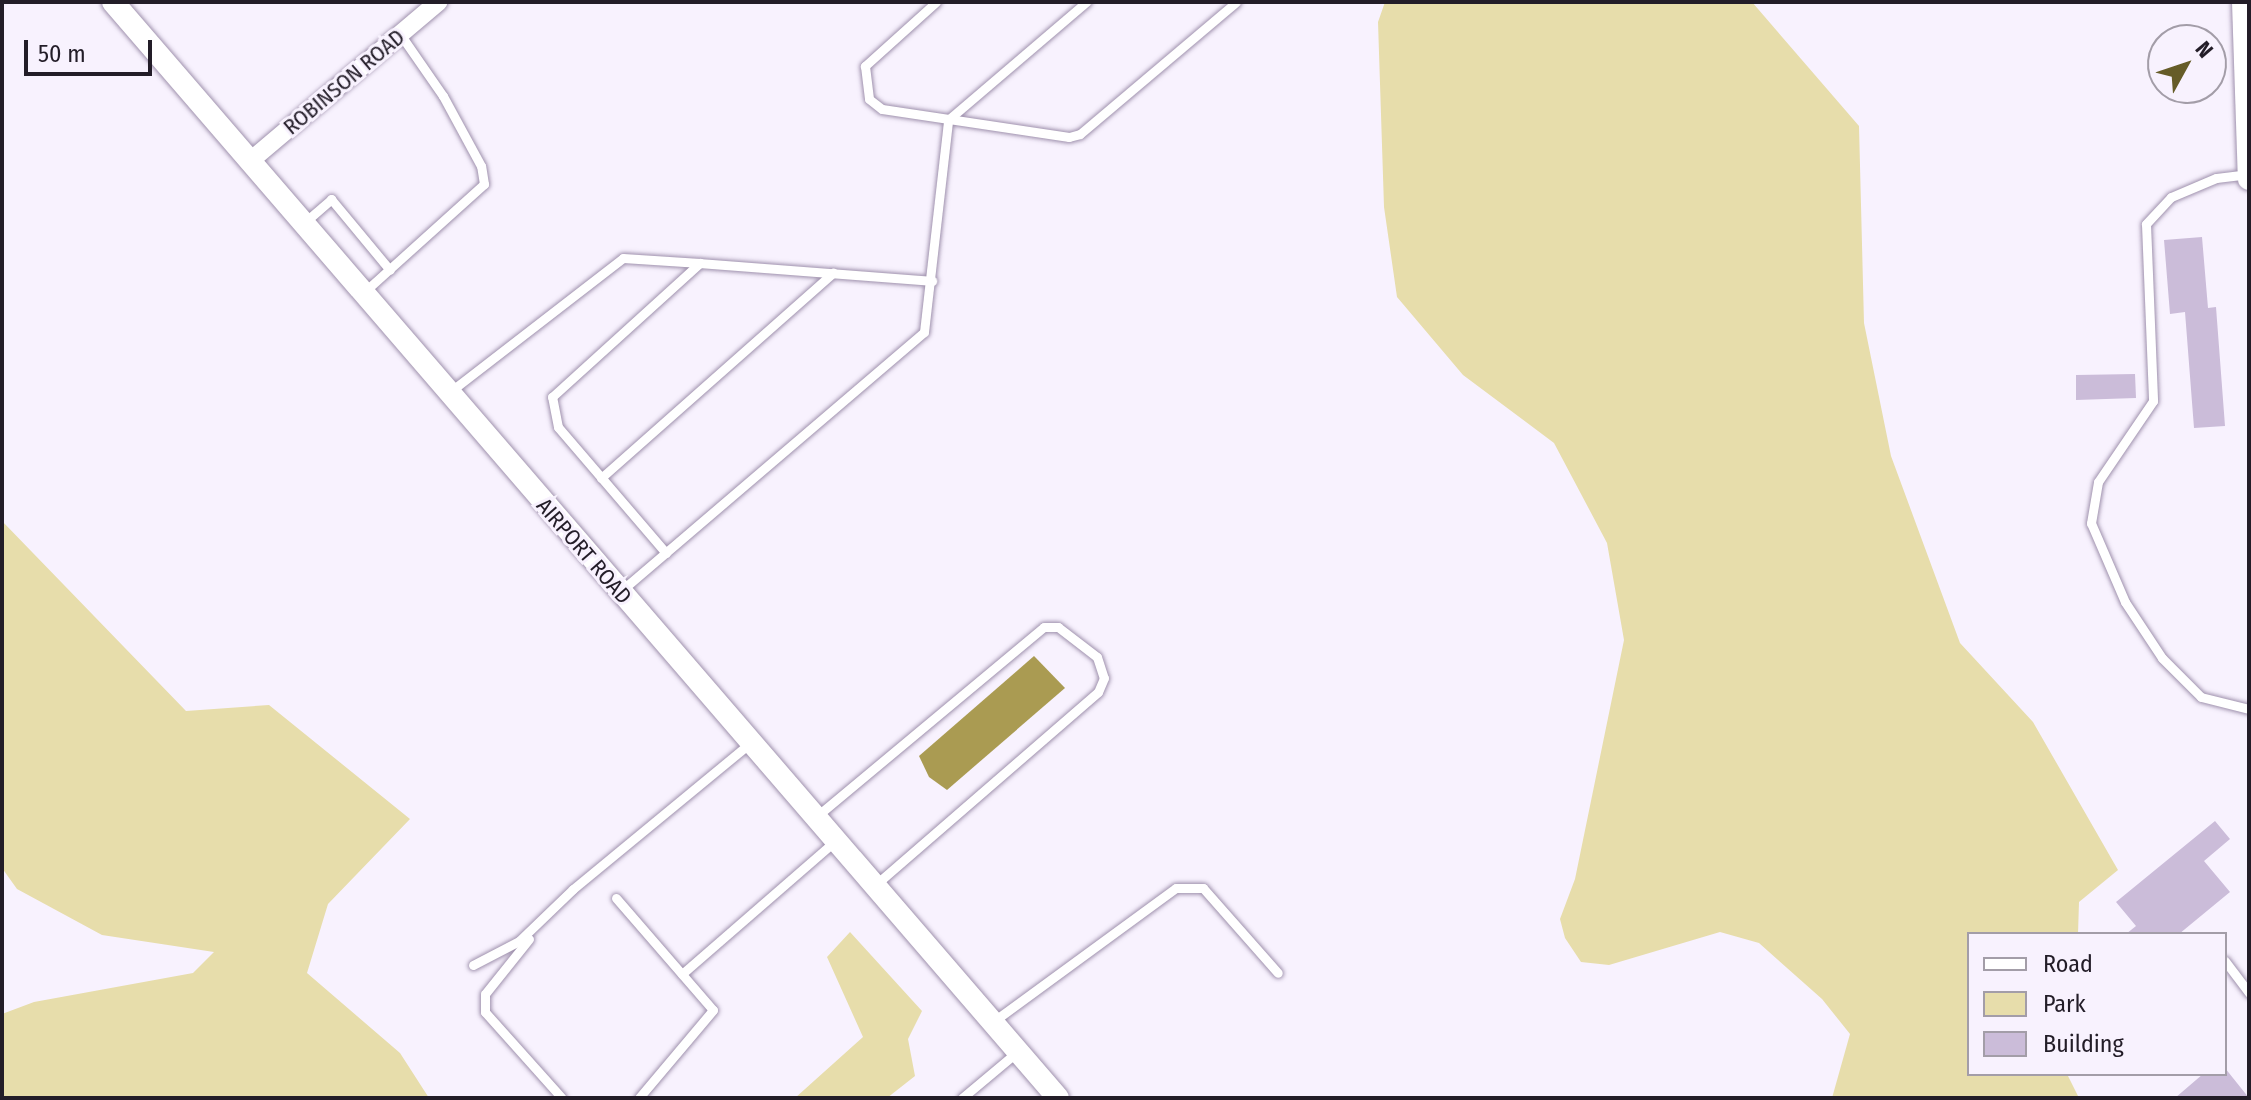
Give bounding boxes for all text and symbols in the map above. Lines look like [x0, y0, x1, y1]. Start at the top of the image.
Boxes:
scale bar [28, 24, 156, 74]
street label: ROBINSON ROAD [278, 24, 410, 140]
north arrow [2147, 24, 2227, 104]
text: N [2190, 36, 2219, 63]
text: 50 m [38, 40, 86, 68]
street label: AIRPORT ROAD [531, 493, 637, 609]
legend [1967, 932, 2227, 1076]
text: Road [2043, 950, 2093, 978]
text: Park [2043, 990, 2086, 1018]
text: Building [2043, 1030, 2124, 1058]

